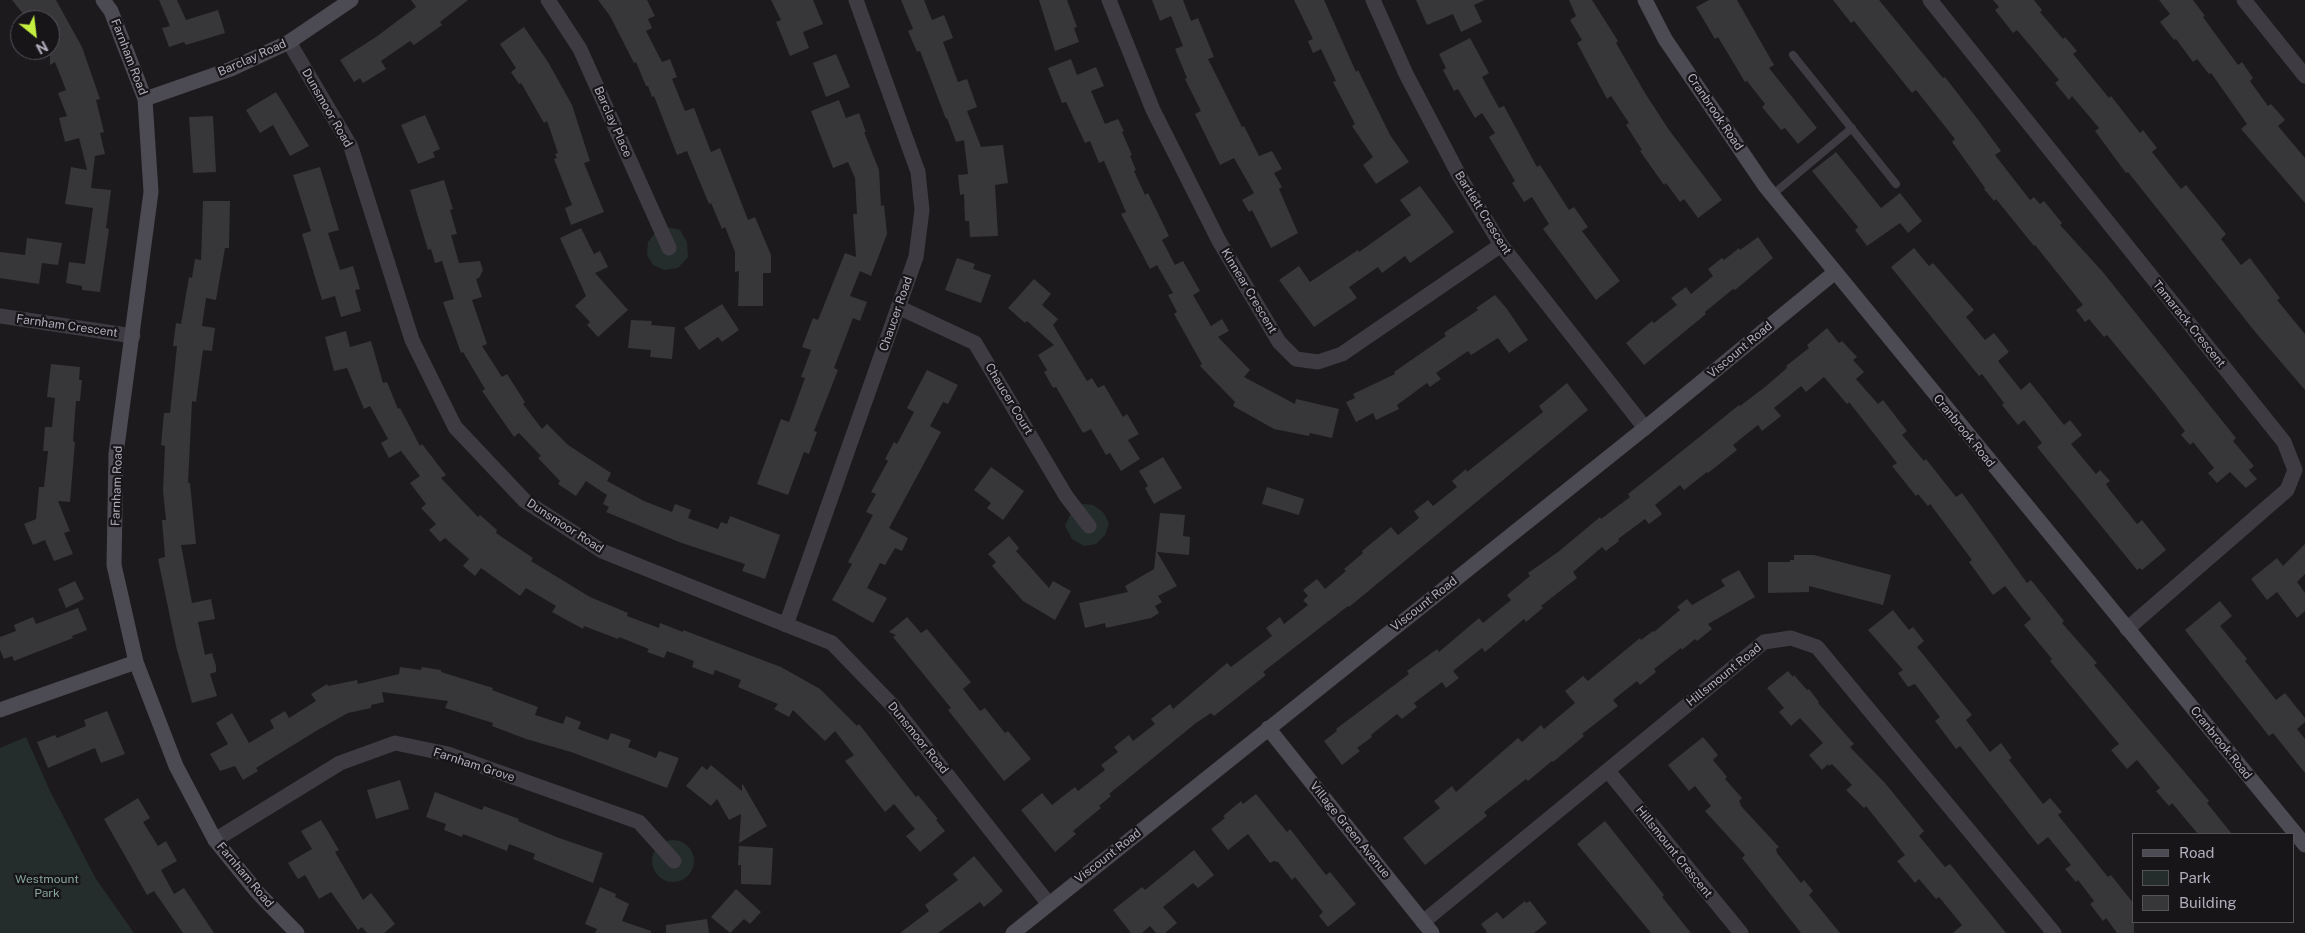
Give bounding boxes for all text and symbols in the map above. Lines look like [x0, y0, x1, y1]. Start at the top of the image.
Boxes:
north arrow [10, 10, 60, 60]
street label: Farnham Road [108, 17, 150, 97]
street label: Barclay Road [216, 36, 288, 80]
text: N [33, 38, 50, 57]
street label: Dunsmoor Road [299, 66, 355, 150]
street label: Cranbrook Road [1684, 71, 1746, 153]
street label: Barclay Place [591, 84, 635, 160]
street label: Bartlett Crescent [1452, 169, 1514, 257]
street label: Kinnear Crescent [1218, 246, 1280, 336]
street label: Chaucer Road [876, 275, 916, 353]
street label: Tamarack Crescent [2150, 278, 2228, 370]
street label: Farnham Crescent [15, 312, 119, 340]
street label: Viscount Road [1705, 319, 1775, 381]
street label: Chaucer Court [982, 361, 1036, 437]
street label: Cranbrook Road [1930, 392, 1998, 470]
street label: Farnham Road [108, 446, 126, 526]
street label: Dunsmoor Road [524, 496, 606, 556]
street label: Viscount Road [1388, 574, 1460, 634]
street label: Hillsmount Road [1684, 640, 1764, 710]
street label: Dunsmoor Road [885, 699, 951, 777]
street label: Cranbrook Road [2187, 704, 2255, 782]
street label: Farnham Grove [431, 745, 517, 785]
street label: Village Green Avenue [1307, 779, 1393, 881]
street label: Hillsmount Crescent [1633, 803, 1715, 901]
street label: Viscount Road [1072, 826, 1144, 886]
legend [2132, 833, 2295, 923]
street label: Farnham Road [214, 840, 276, 910]
text: Road [2179, 844, 2215, 861]
text: Park [2179, 869, 2211, 886]
park label: Westmount Park [15, 872, 79, 900]
text: Building [2179, 894, 2237, 911]

